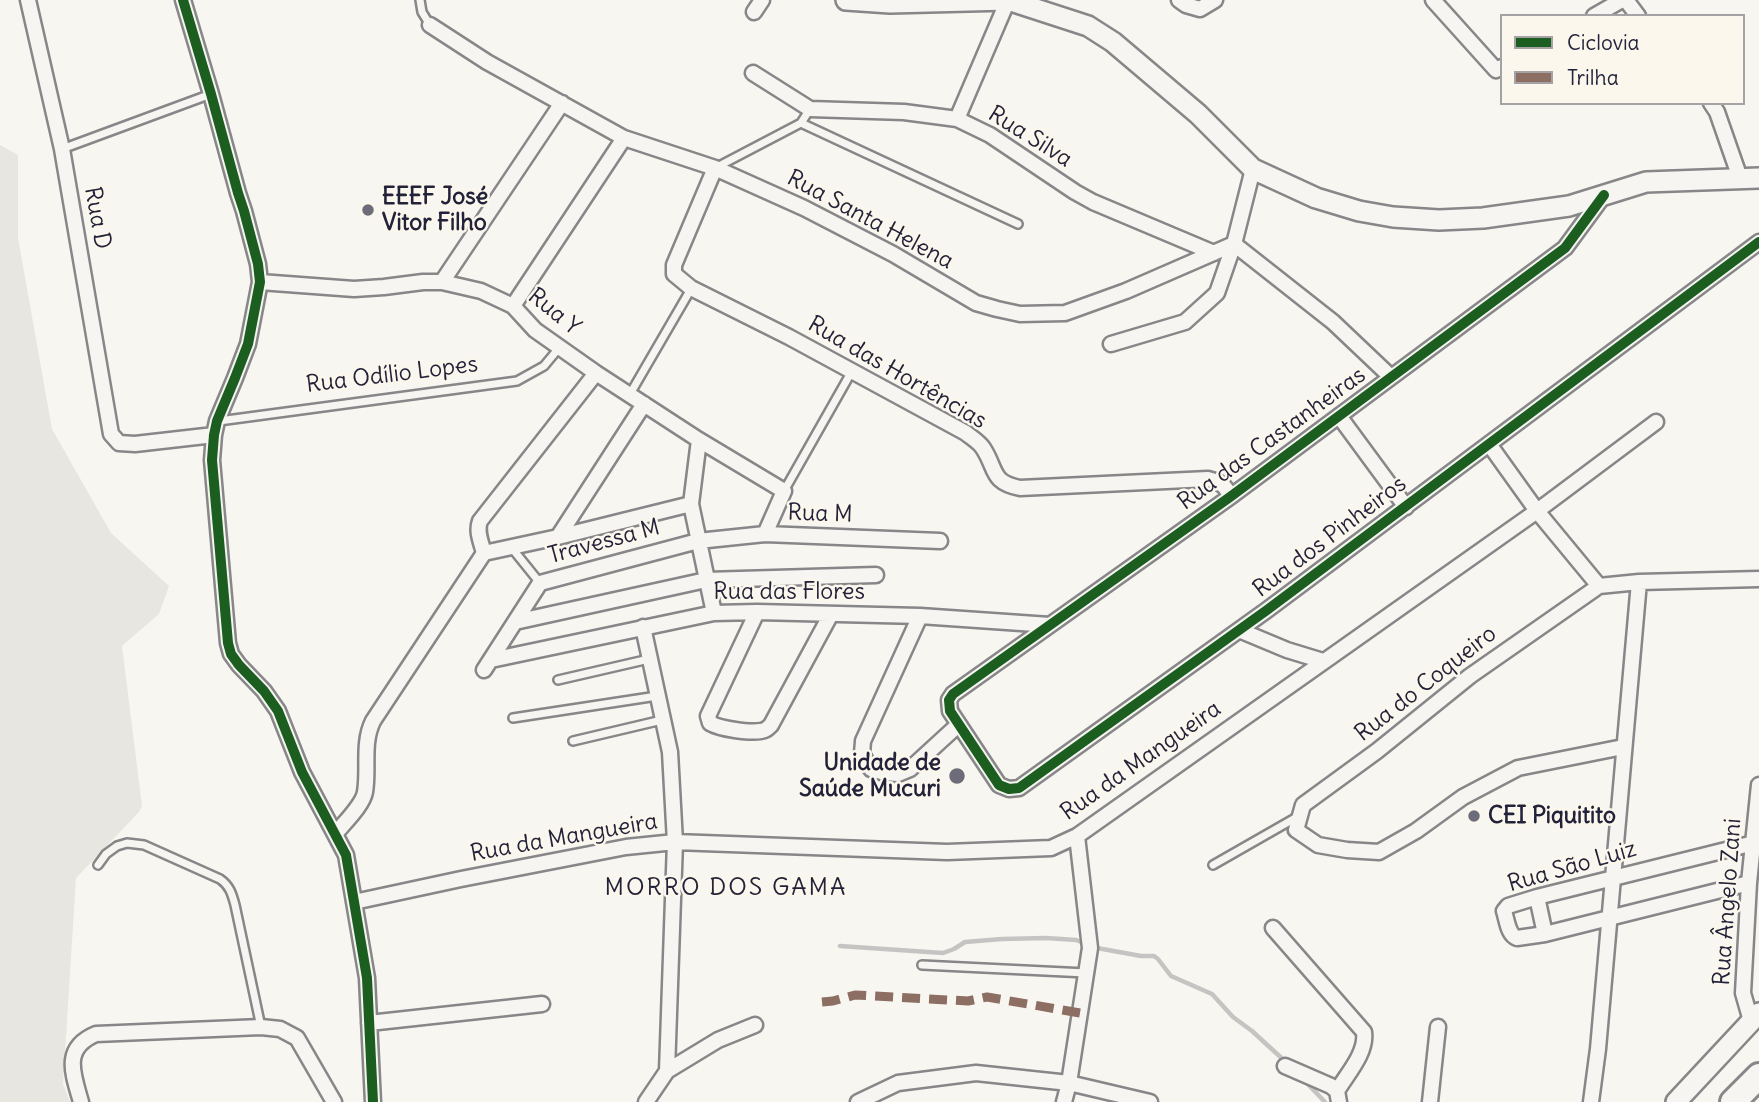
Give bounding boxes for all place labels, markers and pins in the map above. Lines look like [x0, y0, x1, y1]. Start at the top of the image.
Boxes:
place label: EEEF José Vitor Filho [382, 183, 488, 237]
marker: EEEF José Vitor Filho [360, 202, 376, 218]
place label: Unidade de Saúde Mucuri [799, 749, 941, 803]
marker: Unidade de Saúde Mucuri [947, 766, 967, 786]
place label: CEI Piquitito [1488, 802, 1616, 830]
marker: CEI Piquitito [1466, 808, 1482, 824]

